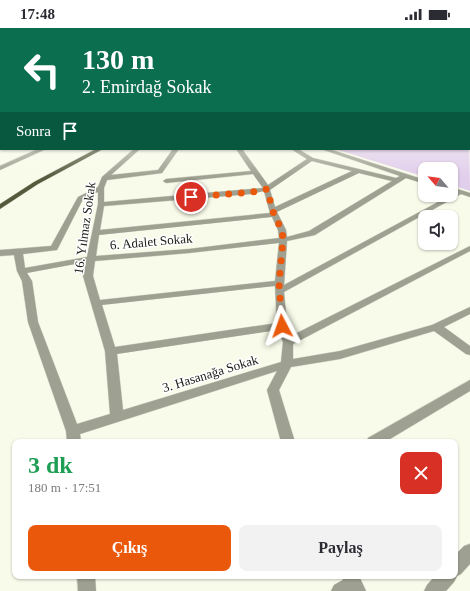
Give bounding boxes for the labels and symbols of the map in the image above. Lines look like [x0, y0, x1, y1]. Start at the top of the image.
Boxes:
north arrow [418, 162, 458, 202]
street label: 16. Yılmaz Sokak [71, 180, 98, 275]
pin [174, 180, 208, 214]
street label: 6. Adalet Sokak [109, 230, 193, 253]
position arrow [261, 305, 303, 347]
street label: 3. Hasanağa Sokak [160, 352, 260, 395]

